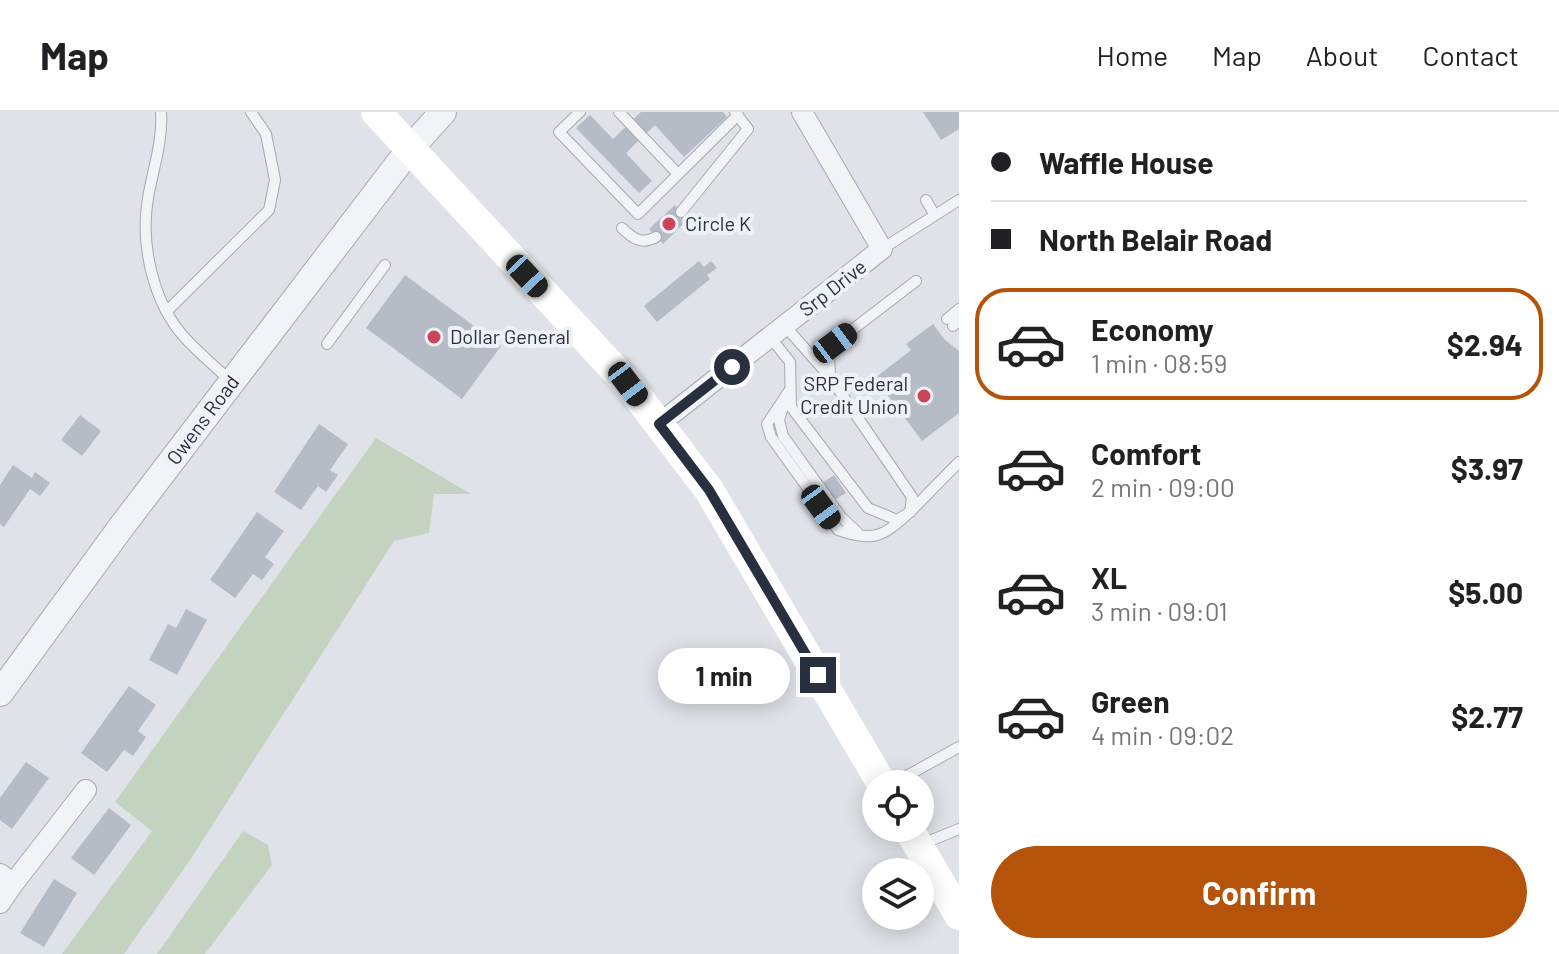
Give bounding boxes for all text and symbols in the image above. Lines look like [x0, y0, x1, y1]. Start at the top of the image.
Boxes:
text: Map [40, 32, 109, 78]
text: Home [1097, 38, 1168, 72]
text: Map [1212, 38, 1262, 72]
text: About [1306, 38, 1378, 72]
text: Contact [1422, 38, 1519, 72]
text: Waffle House [1039, 144, 1214, 180]
place label: Circle K [685, 211, 751, 235]
marker: Circle K [660, 215, 678, 233]
text: North Belair Road [1039, 221, 1272, 257]
car [502, 250, 552, 302]
street label: Srp Drive [794, 254, 871, 321]
icon: car [995, 308, 1067, 380]
text: Economy [1091, 311, 1214, 347]
car [809, 319, 861, 367]
place label: Dollar General [450, 324, 570, 348]
text: $2.94 [1447, 326, 1523, 362]
marker: Dollar General [425, 328, 443, 346]
text: 1 min · 08:59 [1091, 347, 1227, 378]
route start [714, 349, 750, 385]
car [604, 358, 652, 410]
street label: Owens Road [161, 370, 244, 469]
place label: SRP Federal Credit Union [800, 371, 908, 418]
marker: SRP Federal Credit Union [915, 387, 933, 405]
icon: car [995, 432, 1067, 504]
text: Comfort [1091, 435, 1201, 471]
text: $3.97 [1451, 450, 1523, 486]
text: 2 min · 09:00 [1091, 471, 1235, 502]
car [797, 481, 845, 533]
icon: car [995, 556, 1067, 628]
text: XL [1091, 559, 1127, 595]
text: $5.00 [1448, 574, 1523, 610]
text: 3 min · 09:01 [1091, 595, 1228, 626]
callout: 1 min [658, 647, 790, 703]
route end [800, 657, 836, 693]
text: 1 min [696, 660, 752, 691]
icon: car [995, 680, 1067, 752]
text: Green [1091, 683, 1170, 719]
text: $2.77 [1451, 698, 1523, 734]
text: 4 min · 09:02 [1091, 719, 1234, 750]
map controls [862, 770, 934, 930]
button: locate [862, 770, 934, 842]
button: Confirm [991, 846, 1527, 938]
button: layers [862, 858, 934, 930]

